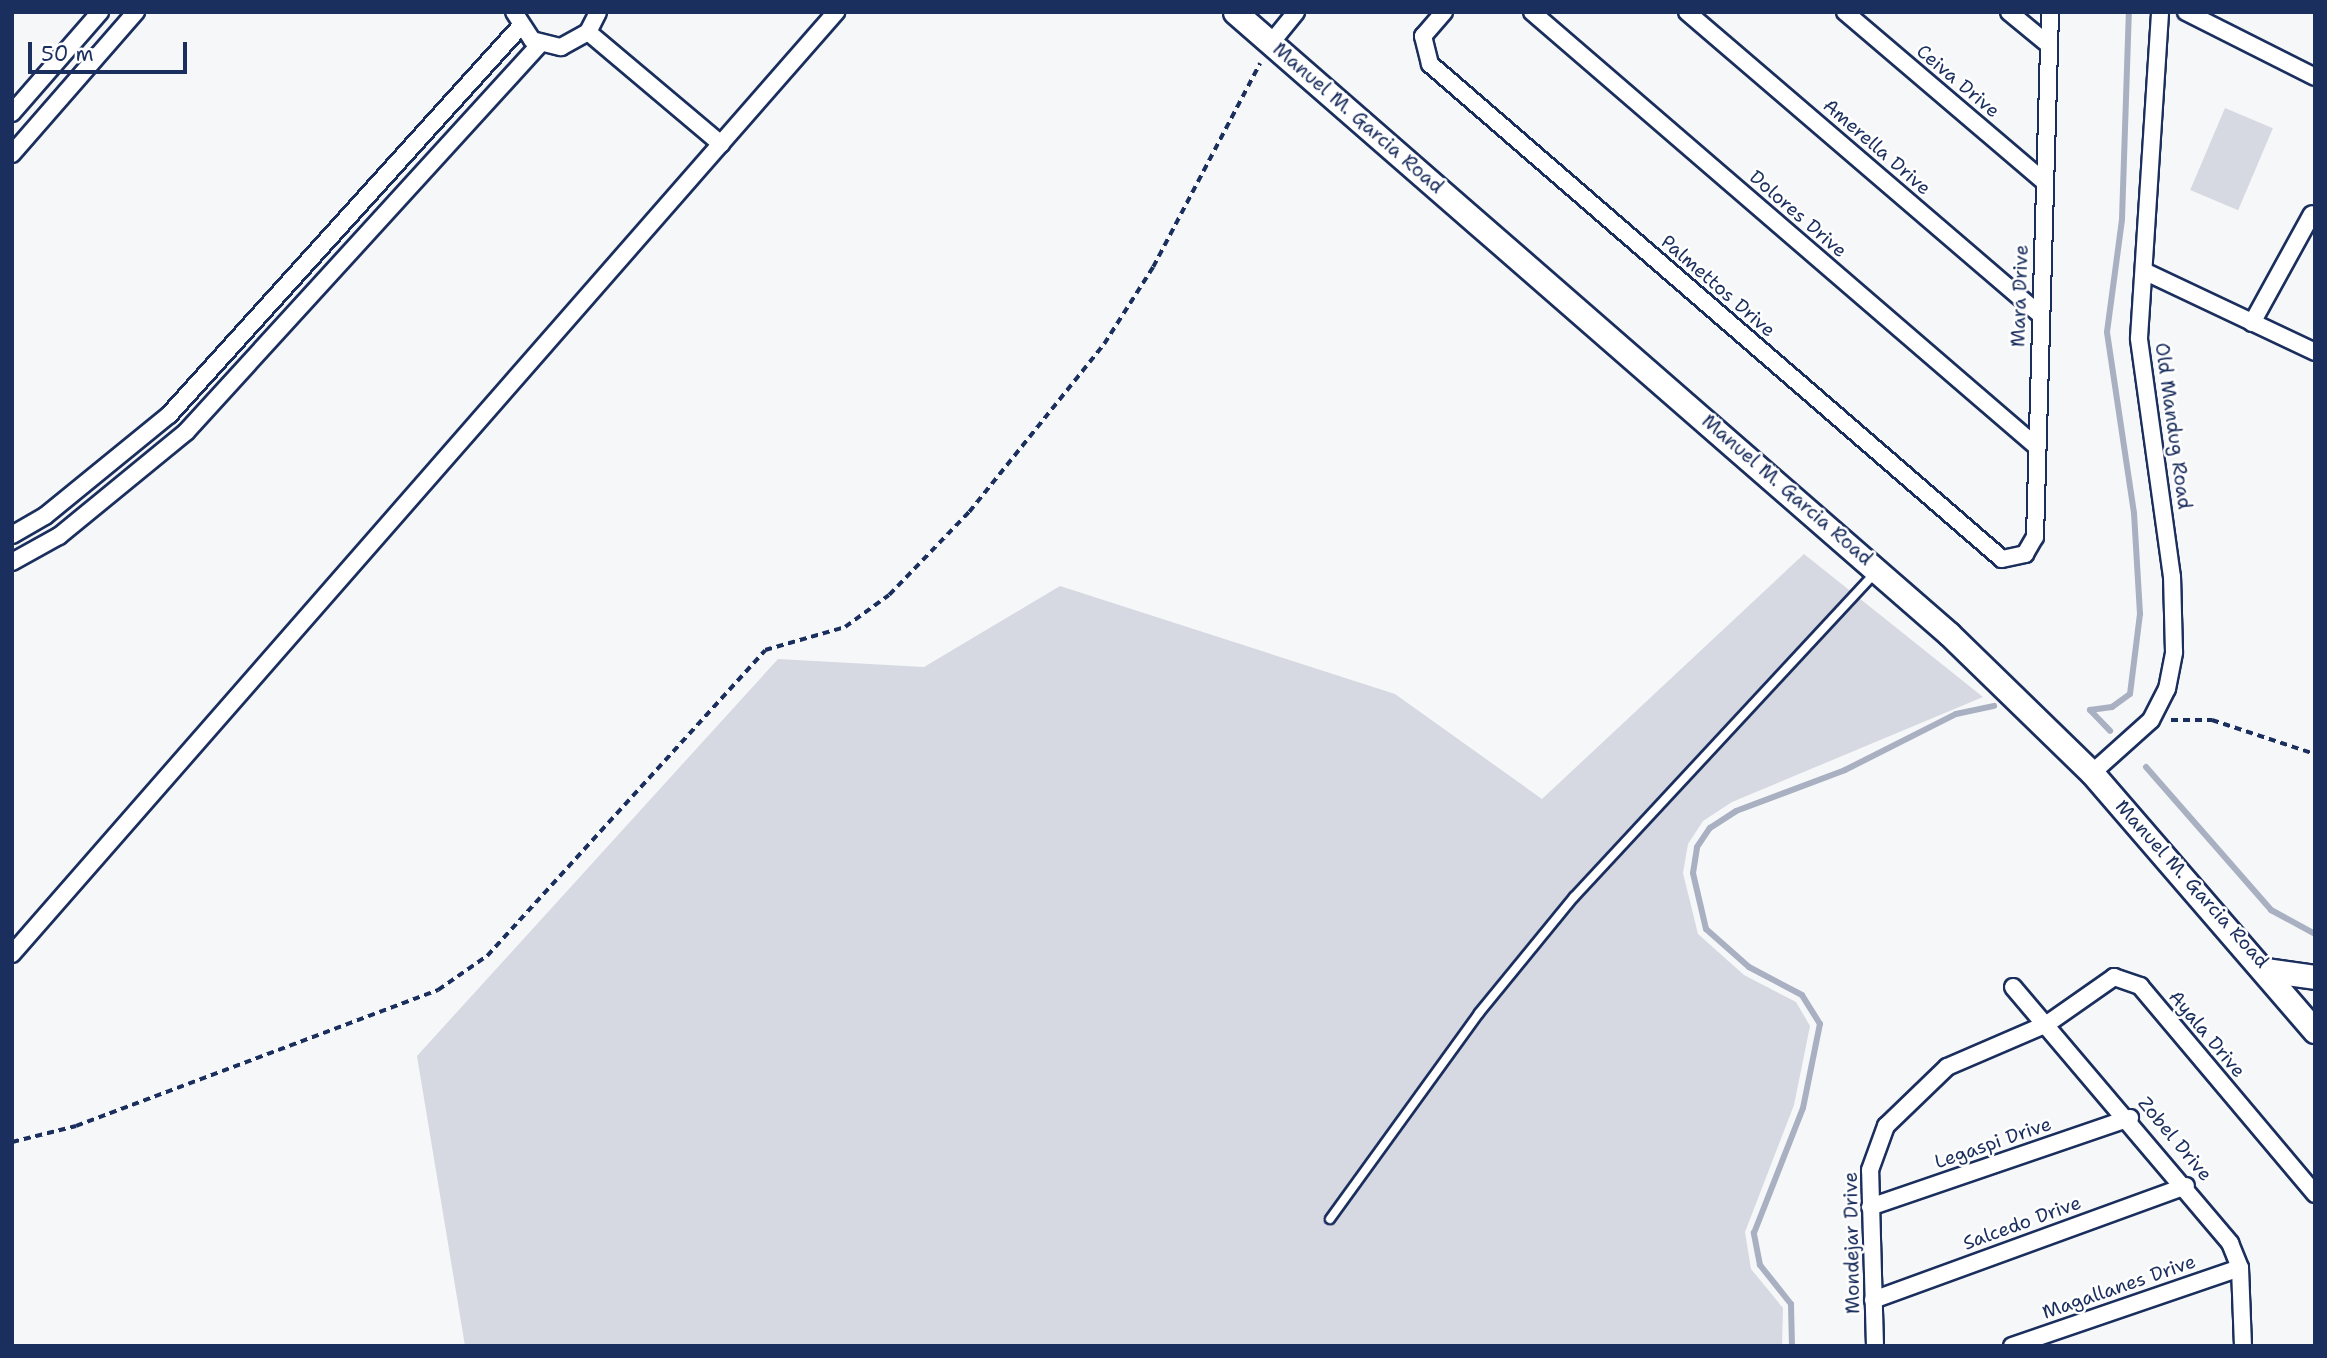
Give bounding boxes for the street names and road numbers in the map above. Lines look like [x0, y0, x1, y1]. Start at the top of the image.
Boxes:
street label: Manuel M. Garcia Road [1268, 38, 1448, 198]
street label: Ceiva Drive [1912, 40, 2004, 122]
street label: Amerella Drive [1819, 94, 1935, 200]
street label: Dolores Drive [1745, 166, 1851, 262]
street label: Palmettos Drive [1656, 230, 1780, 342]
street label: Mara Drive [2007, 244, 2033, 348]
street label: Old Mandug Road [2150, 341, 2196, 511]
street label: Manuel M. Garcia Road [1697, 410, 1877, 570]
street label: Manuel M. Garcia Road [2110, 795, 2274, 973]
street label: Ayala Drive [2164, 986, 2250, 1082]
street label: Zobel Drive [2133, 1092, 2217, 1186]
street label: Legaspi Drive [1932, 1112, 2054, 1174]
street label: Mondejar Drive [1839, 1172, 1865, 1314]
street label: Salcedo Drive [1960, 1191, 2084, 1255]
street label: Magallanes Drive [2039, 1250, 2199, 1324]

